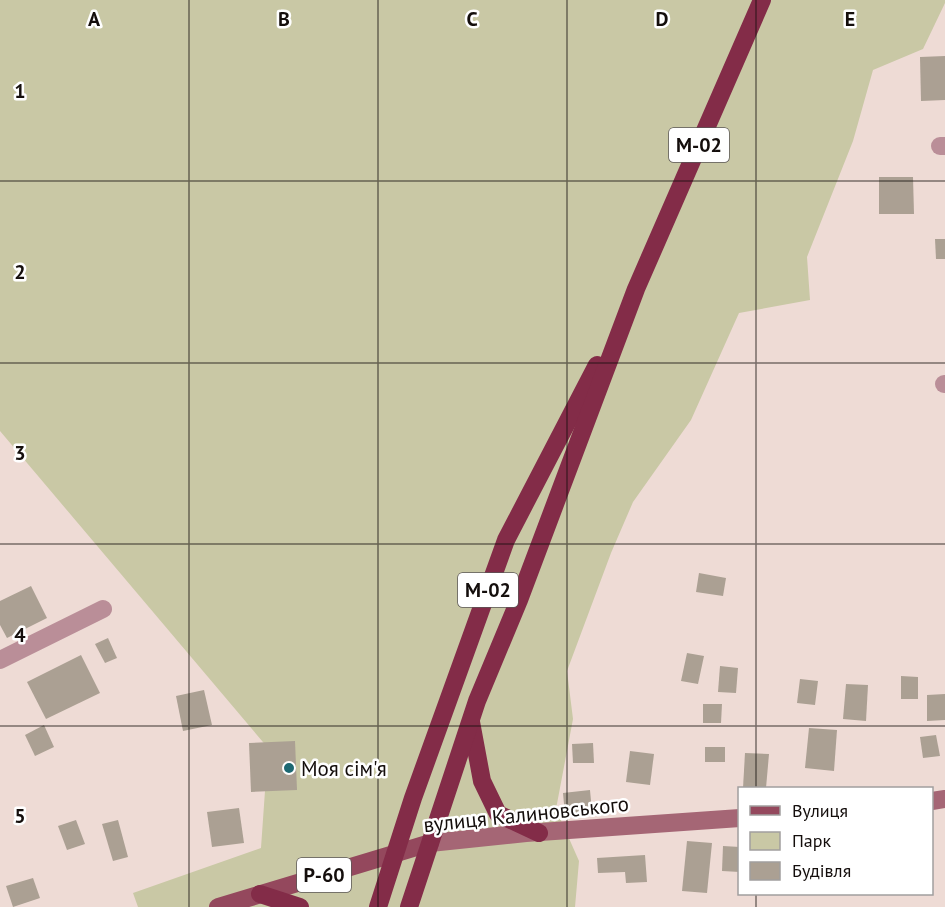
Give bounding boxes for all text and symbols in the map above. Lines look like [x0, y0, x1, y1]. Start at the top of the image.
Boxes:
text: A [88, 6, 101, 32]
text: B [278, 6, 290, 32]
text: C [466, 6, 478, 32]
text: D [656, 6, 669, 32]
text: E [845, 6, 855, 32]
text: 1 [14, 78, 26, 104]
road number: М-02 [669, 128, 729, 162]
text: 2 [14, 259, 26, 285]
text: 3 [14, 440, 26, 466]
road number: М-02 [458, 573, 518, 607]
text: 4 [14, 622, 26, 648]
place label: Моя сім'я [301, 755, 387, 782]
marker: Моя сім'я [282, 761, 296, 775]
legend [738, 787, 933, 895]
street label: вулиця Калиновського [422, 790, 630, 838]
text: Вулиця [792, 799, 848, 822]
text: 5 [14, 803, 26, 829]
text: Парк [792, 829, 832, 852]
road number: Р-60 [297, 858, 351, 892]
text: Будівля [792, 859, 851, 882]

